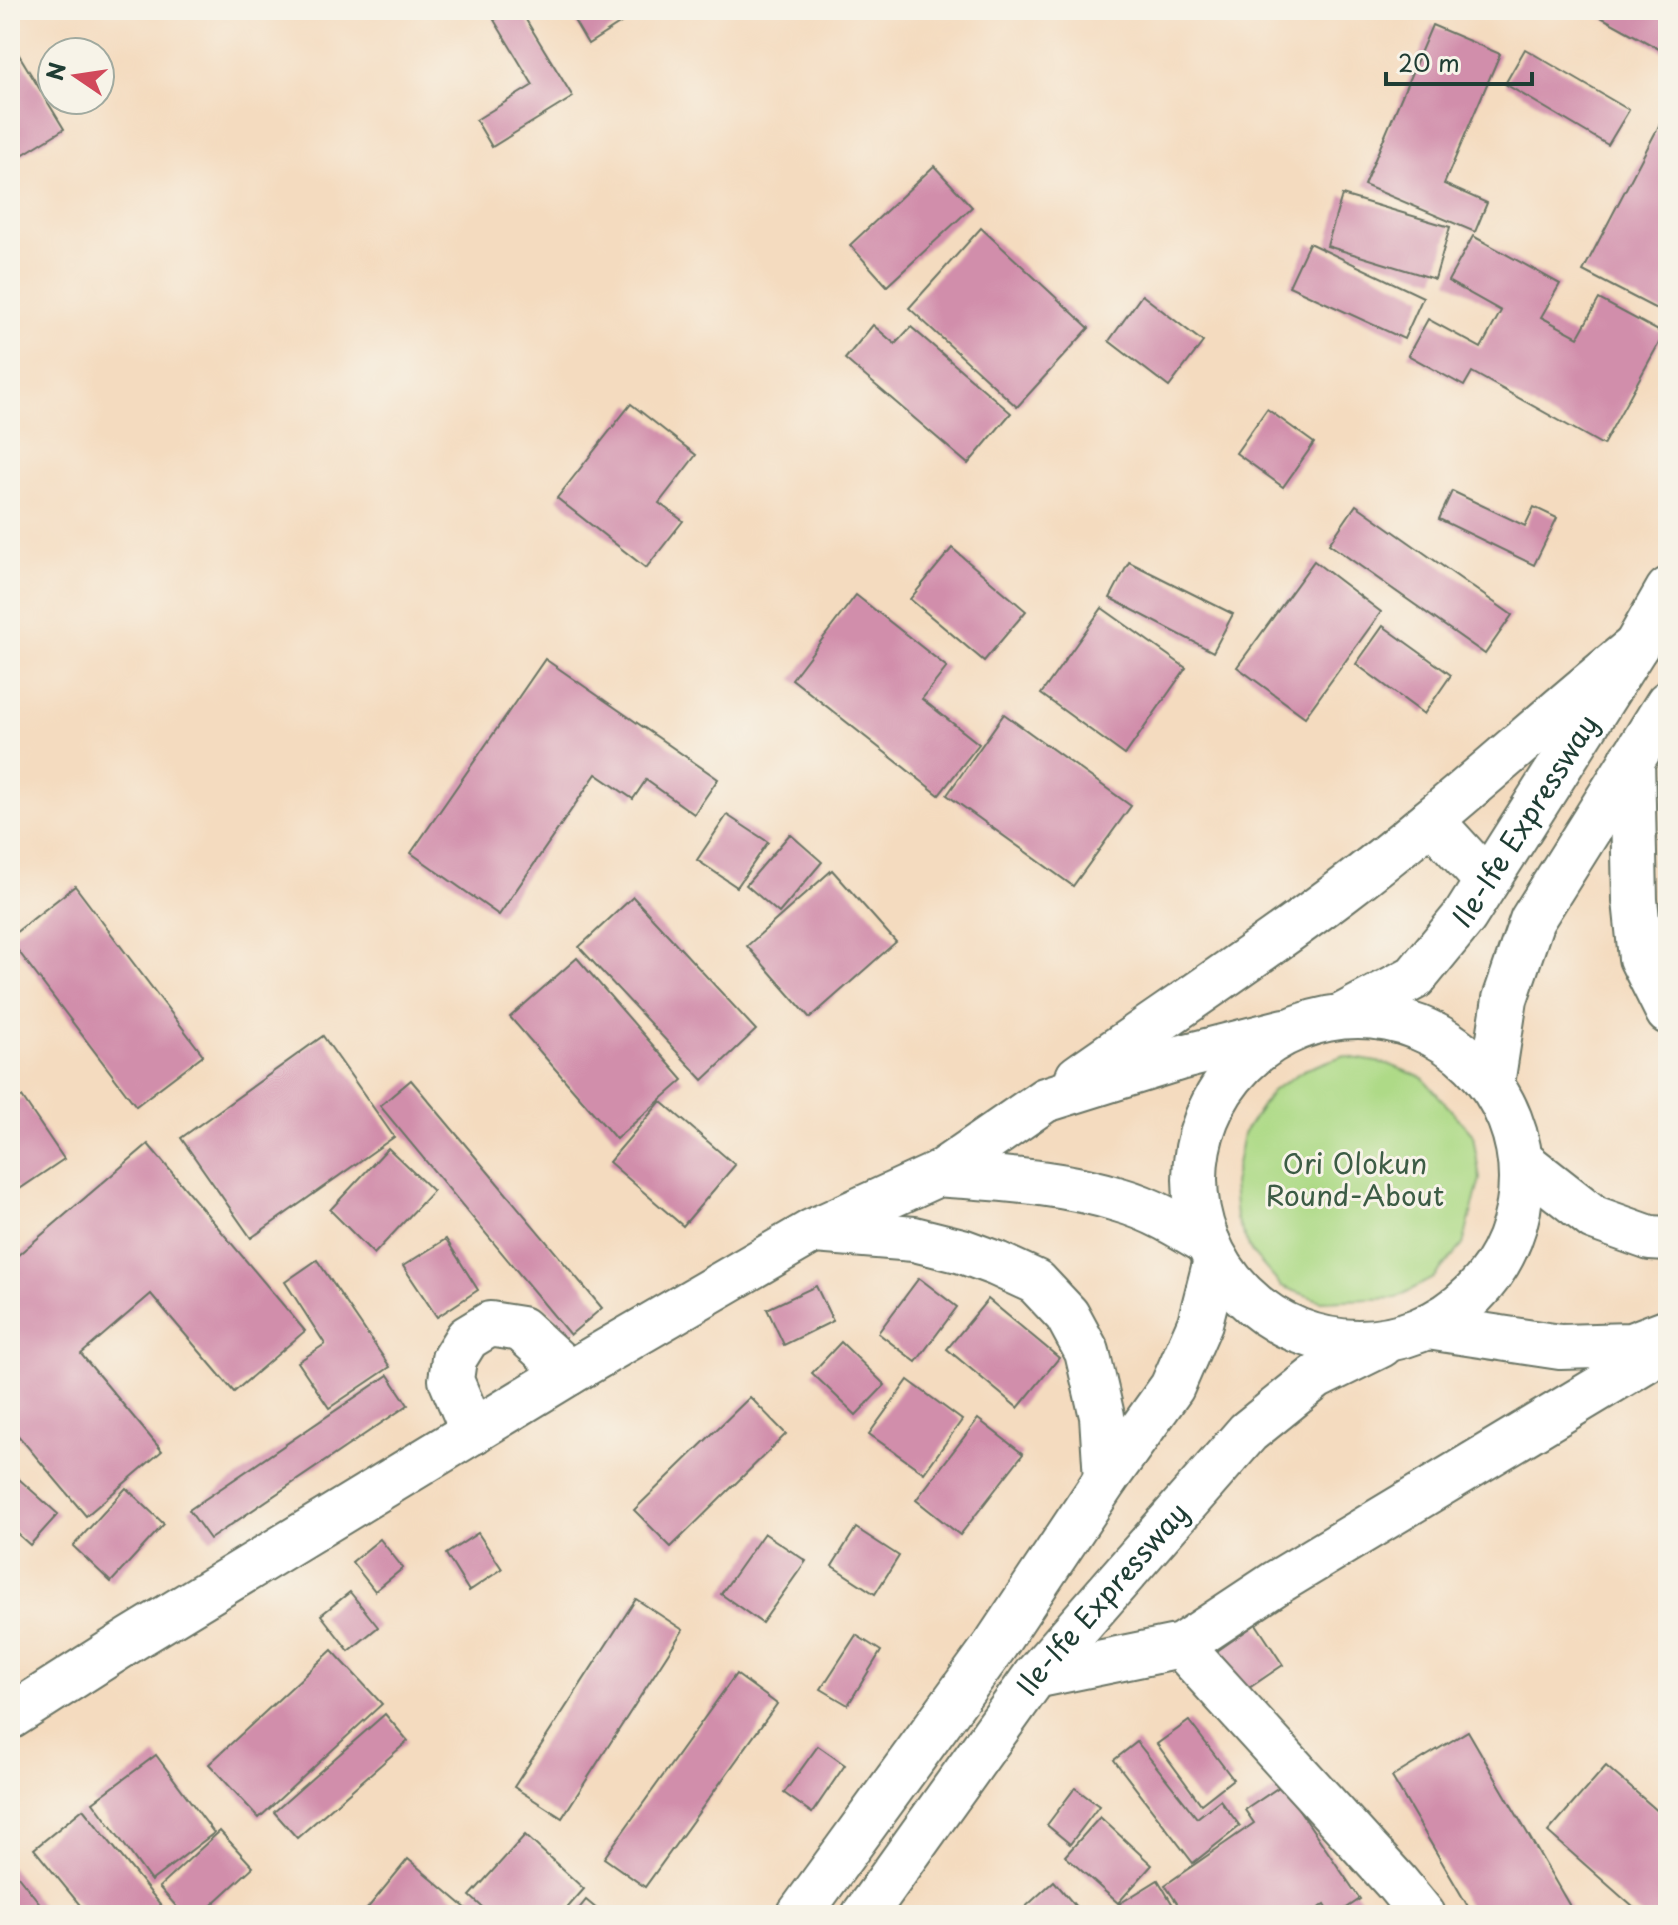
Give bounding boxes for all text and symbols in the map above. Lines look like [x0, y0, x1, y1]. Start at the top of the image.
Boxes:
north arrow [36, 36, 116, 116]
scale bar [1386, 36, 1532, 86]
text: 20 m [1398, 44, 1460, 80]
text: N [37, 59, 73, 83]
street label: Ile-Ife Expressway [1441, 705, 1608, 936]
park label: Ori Olokun Round-About [1266, 1141, 1444, 1216]
street label: Ile-Ife Expressway [1005, 1492, 1198, 1704]

